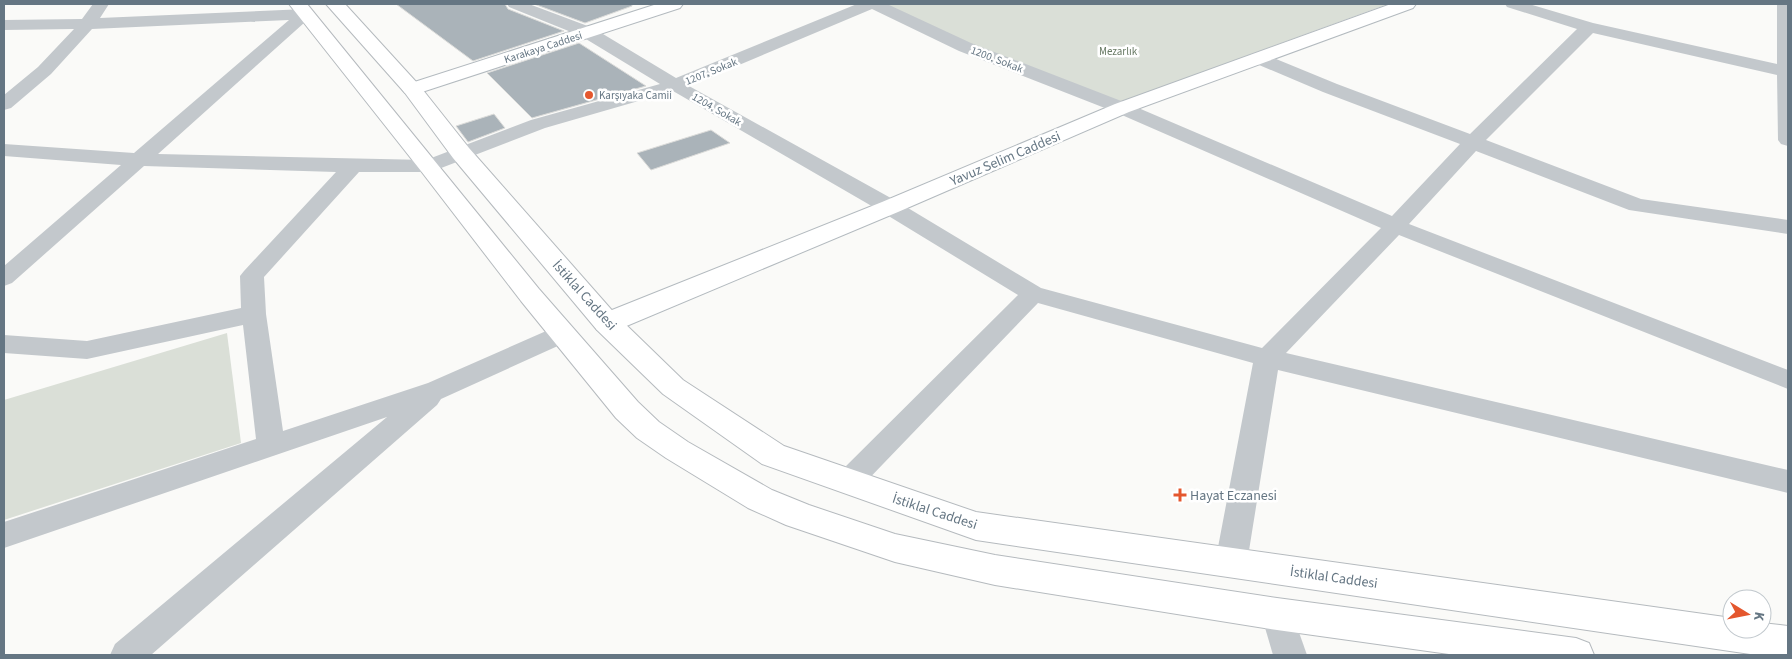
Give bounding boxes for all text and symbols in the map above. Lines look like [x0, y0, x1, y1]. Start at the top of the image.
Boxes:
street label: Karakaya Caddesi [502, 28, 584, 67]
street label: 1200. Sokak [968, 43, 1026, 77]
park label: Mezarlık [1099, 44, 1138, 59]
street label: 1207. Sokak [683, 54, 740, 89]
place label: Karşıyaka Camii [599, 88, 672, 103]
marker: Karşıyaka Camii [583, 89, 595, 101]
street label: 1204. Sokak [689, 89, 745, 130]
street label: Yavuz Selim Caddesi [946, 127, 1064, 192]
street label: İstiklal Caddesi [547, 256, 621, 335]
place label: Hayat Eczanesi [1190, 486, 1277, 506]
street label: İstiklal Caddesi [890, 489, 980, 535]
marker: Hayat Eczanesi [1174, 489, 1186, 501]
street label: İstiklal Caddesi [1289, 562, 1379, 594]
north arrow [1722, 589, 1772, 639]
text: K [1748, 610, 1769, 622]

